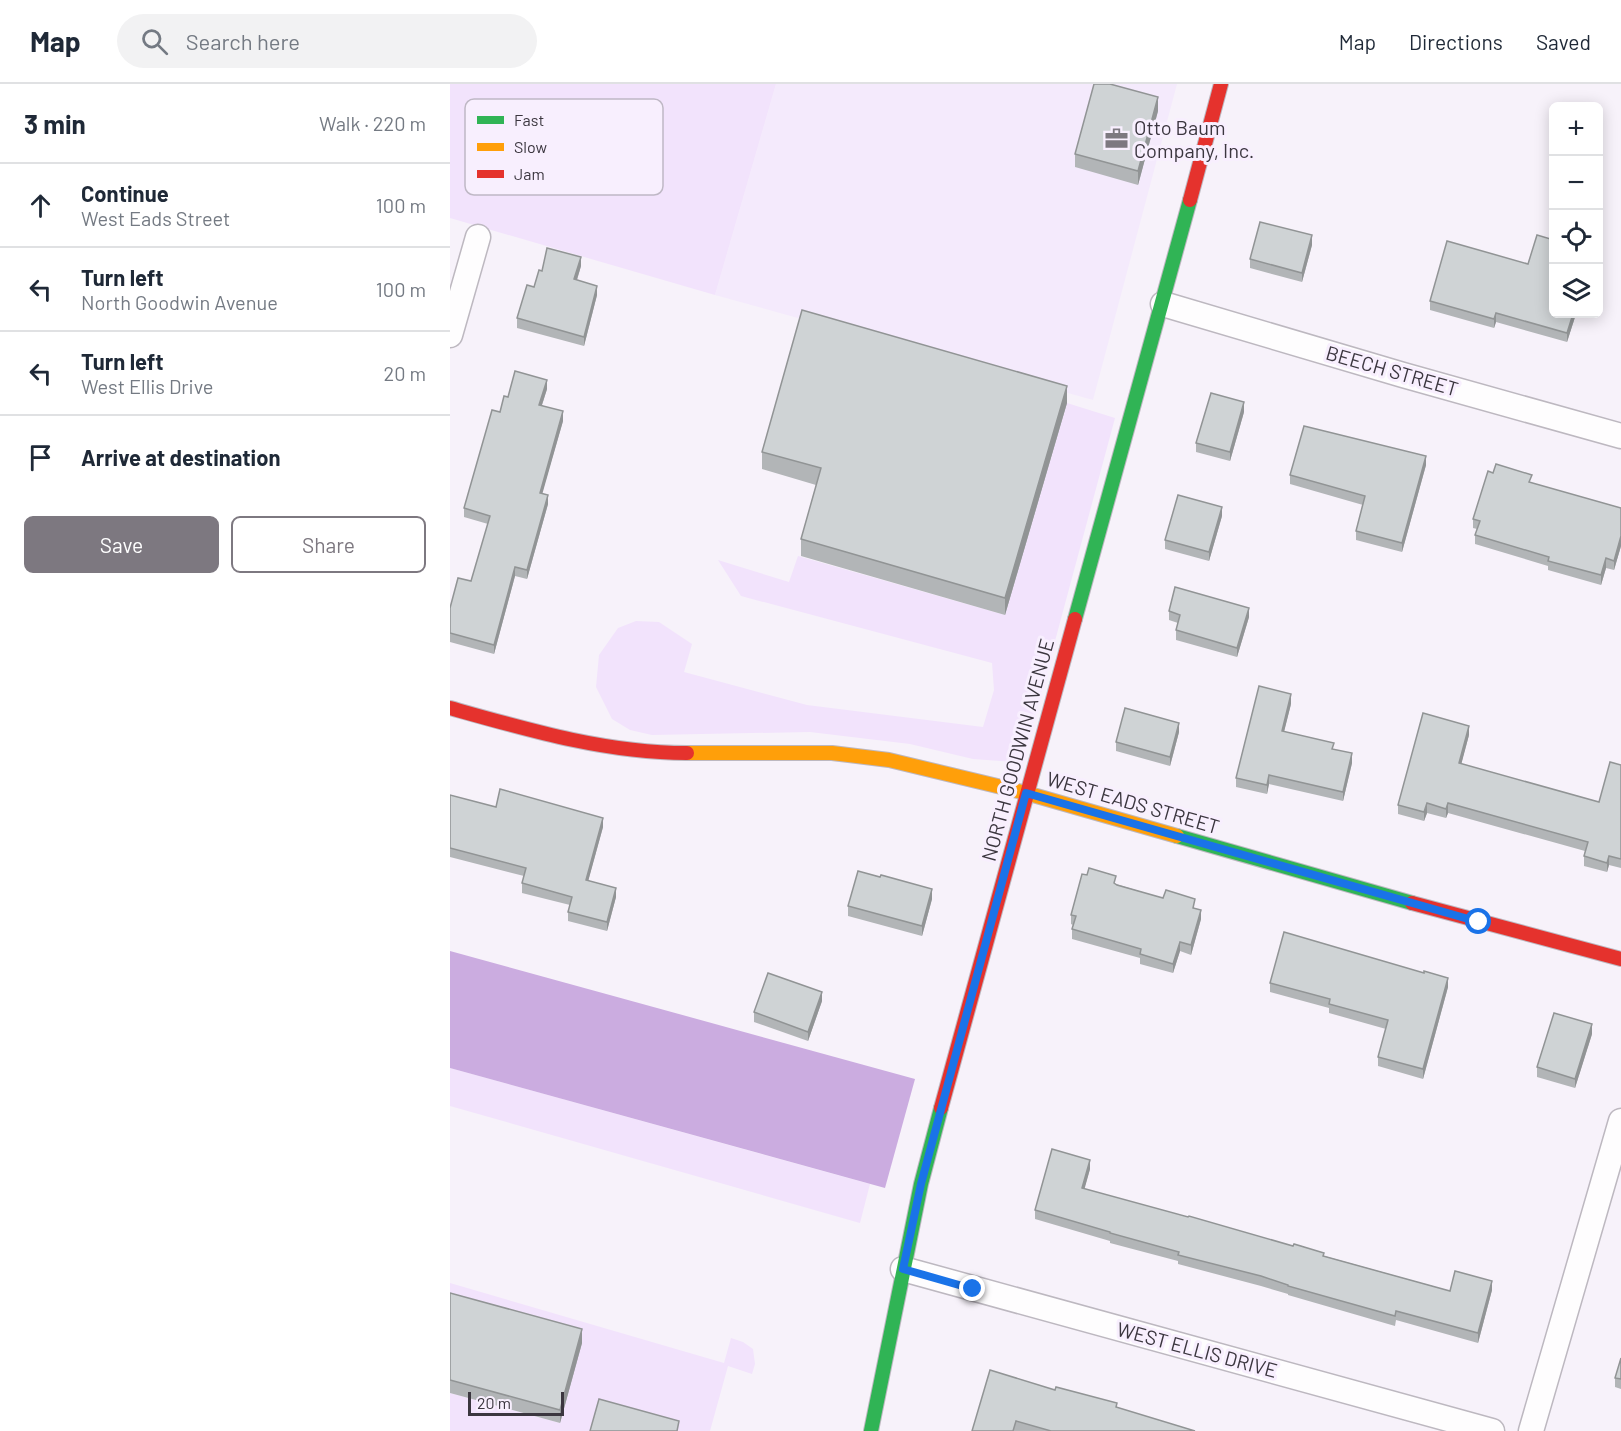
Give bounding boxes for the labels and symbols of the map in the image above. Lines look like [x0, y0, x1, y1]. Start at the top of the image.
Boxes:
legend [465, 99, 663, 195]
text: Fast [514, 110, 544, 129]
place label: Otto Baum Company, Inc. [1134, 115, 1254, 162]
office icon: Otto Baum Company, Inc. [1103, 126, 1129, 152]
text: Slow [514, 137, 547, 156]
text: Jam [514, 164, 545, 183]
street label: BEECH STREET [1323, 340, 1461, 400]
street label: NORTH GOODWIN AVENUE [976, 636, 1058, 864]
street label: WEST EADS STREET [1044, 766, 1223, 838]
route start [1465, 908, 1491, 934]
route end [959, 1275, 985, 1301]
street label: WEST ELLIS DRIVE [1114, 1316, 1280, 1382]
scale bar [468, 1389, 564, 1416]

